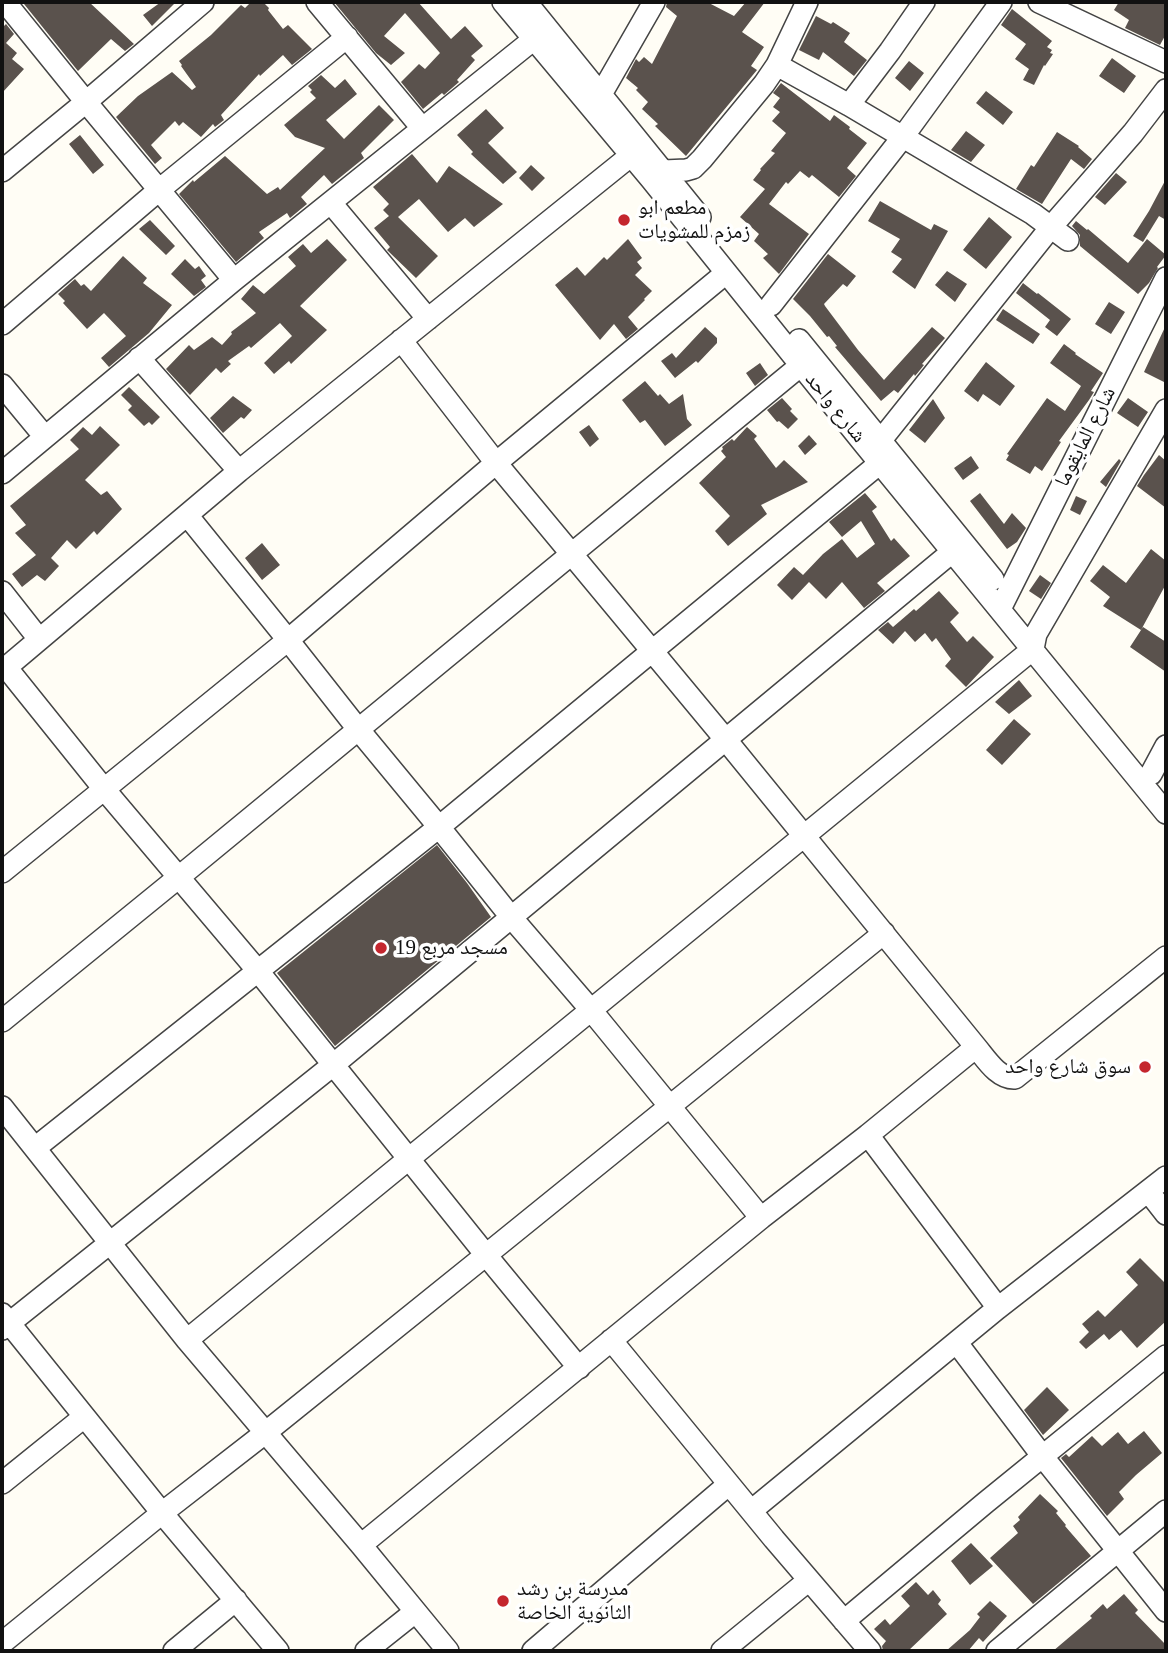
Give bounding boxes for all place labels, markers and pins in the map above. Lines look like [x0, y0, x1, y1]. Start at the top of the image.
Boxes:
place label: مطعم ابو زمزم للمشويات [638, 195, 750, 245]
marker: مطعم ابو زمزم للمشويات [616, 212, 632, 228]
place label: مسجد مربع 19 [395, 935, 508, 961]
marker: مسجد مربع 19 [373, 940, 389, 956]
place label: سوق شارع واحد [1005, 1054, 1131, 1080]
marker: سوق شارع واحد [1137, 1059, 1153, 1075]
place label: مدرسة بن رشد الثانوية الخاصة [517, 1576, 632, 1626]
marker: مدرسة بن رشد الثانوية الخاصة [495, 1593, 511, 1609]

